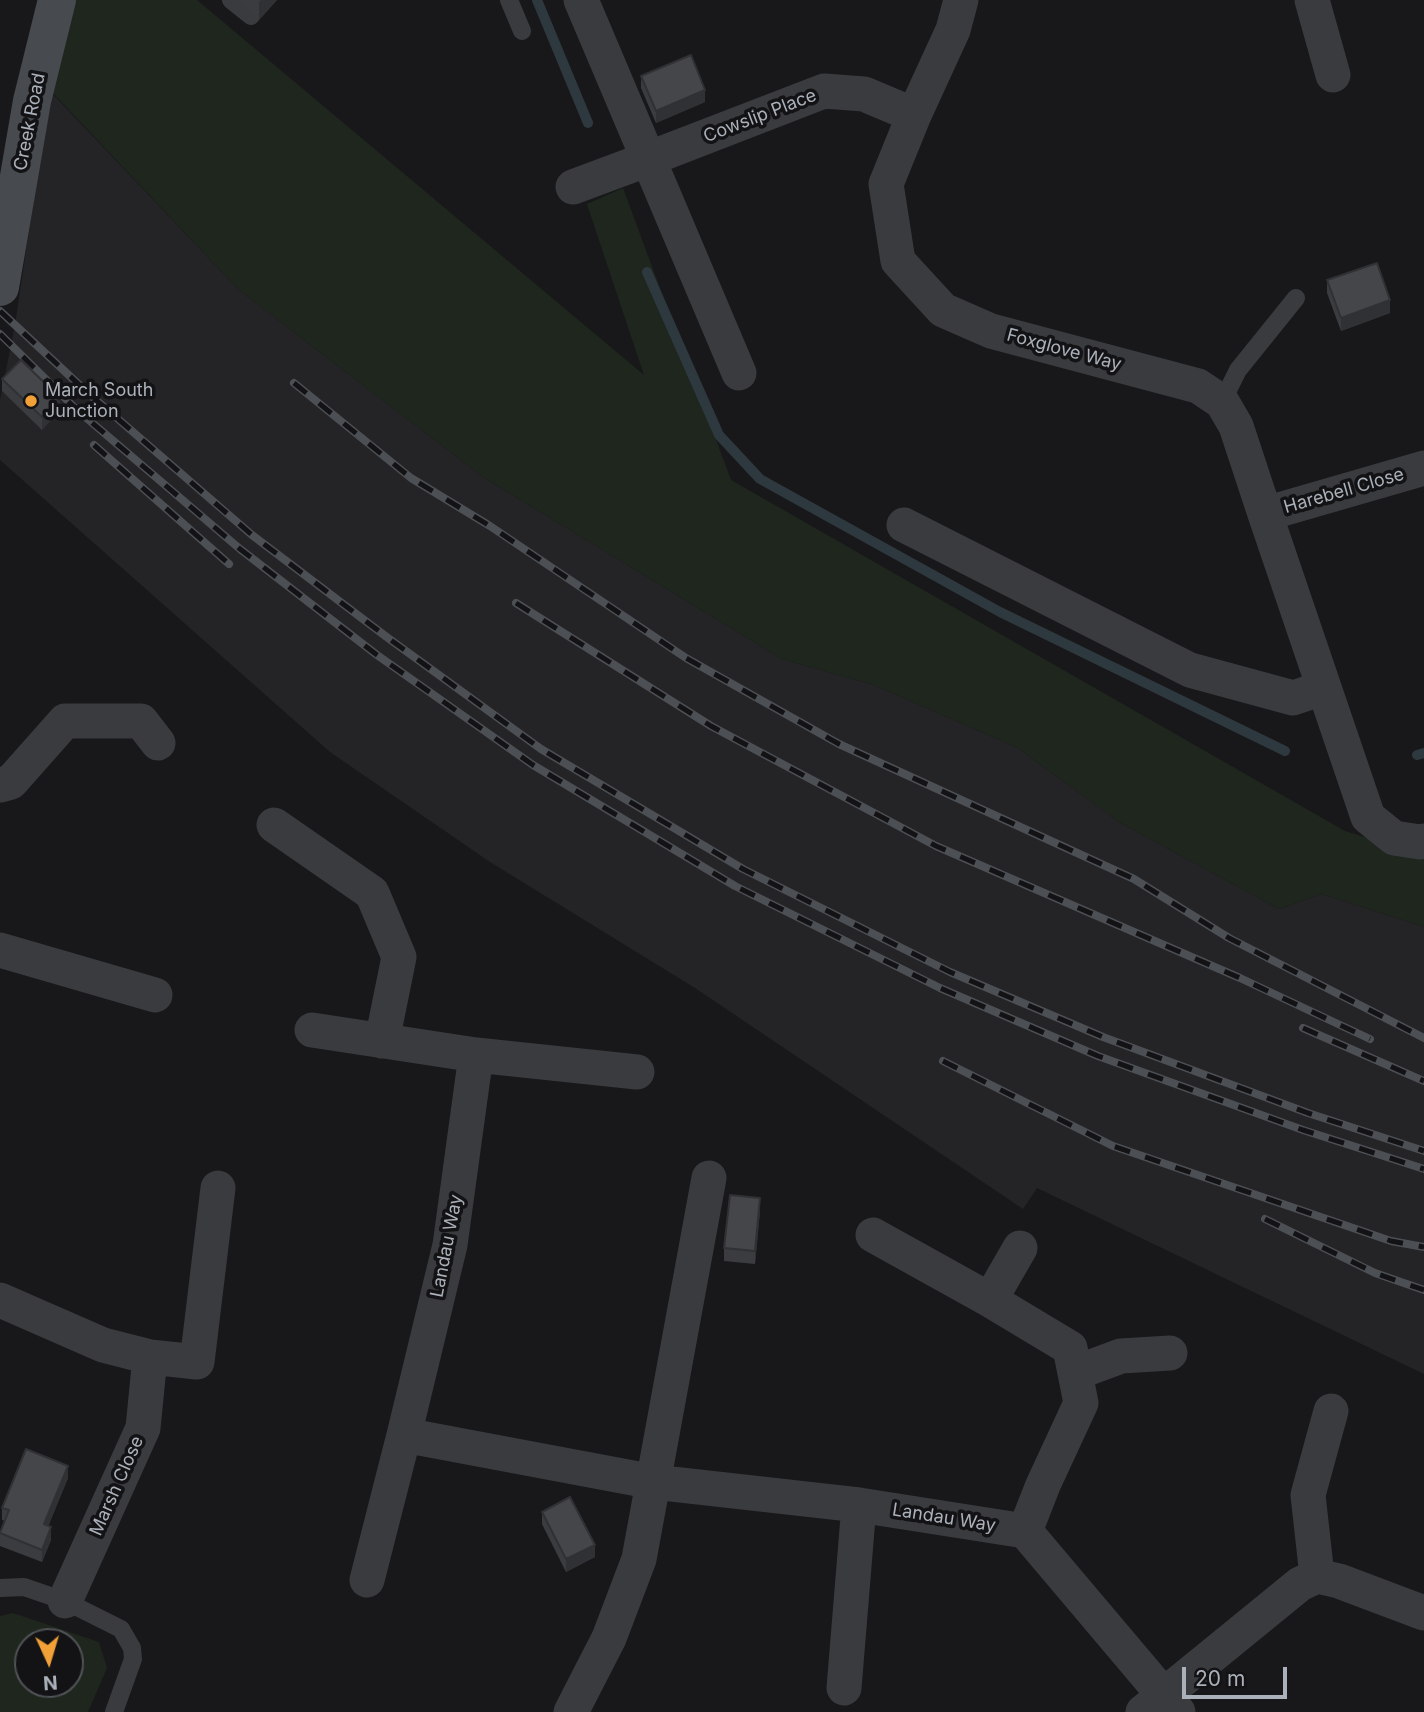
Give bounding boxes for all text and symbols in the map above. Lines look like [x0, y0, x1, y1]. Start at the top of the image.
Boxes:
street label: Creek Road [10, 71, 50, 173]
street label: Cowslip Place [700, 85, 820, 147]
street label: Foxglove Way [1004, 324, 1124, 376]
place label: March South Junction [45, 380, 153, 422]
marker: March South Junction [23, 393, 39, 409]
street label: Harebell Close [1281, 464, 1407, 518]
street label: Landau Way [426, 1193, 468, 1299]
street label: Marsh Close [85, 1433, 149, 1539]
street label: Landau Way [891, 1499, 997, 1537]
north arrow [14, 1628, 84, 1698]
scale bar [1186, 1652, 1291, 1696]
text: 20 m [1195, 1666, 1245, 1691]
text: N [42, 1670, 58, 1694]

